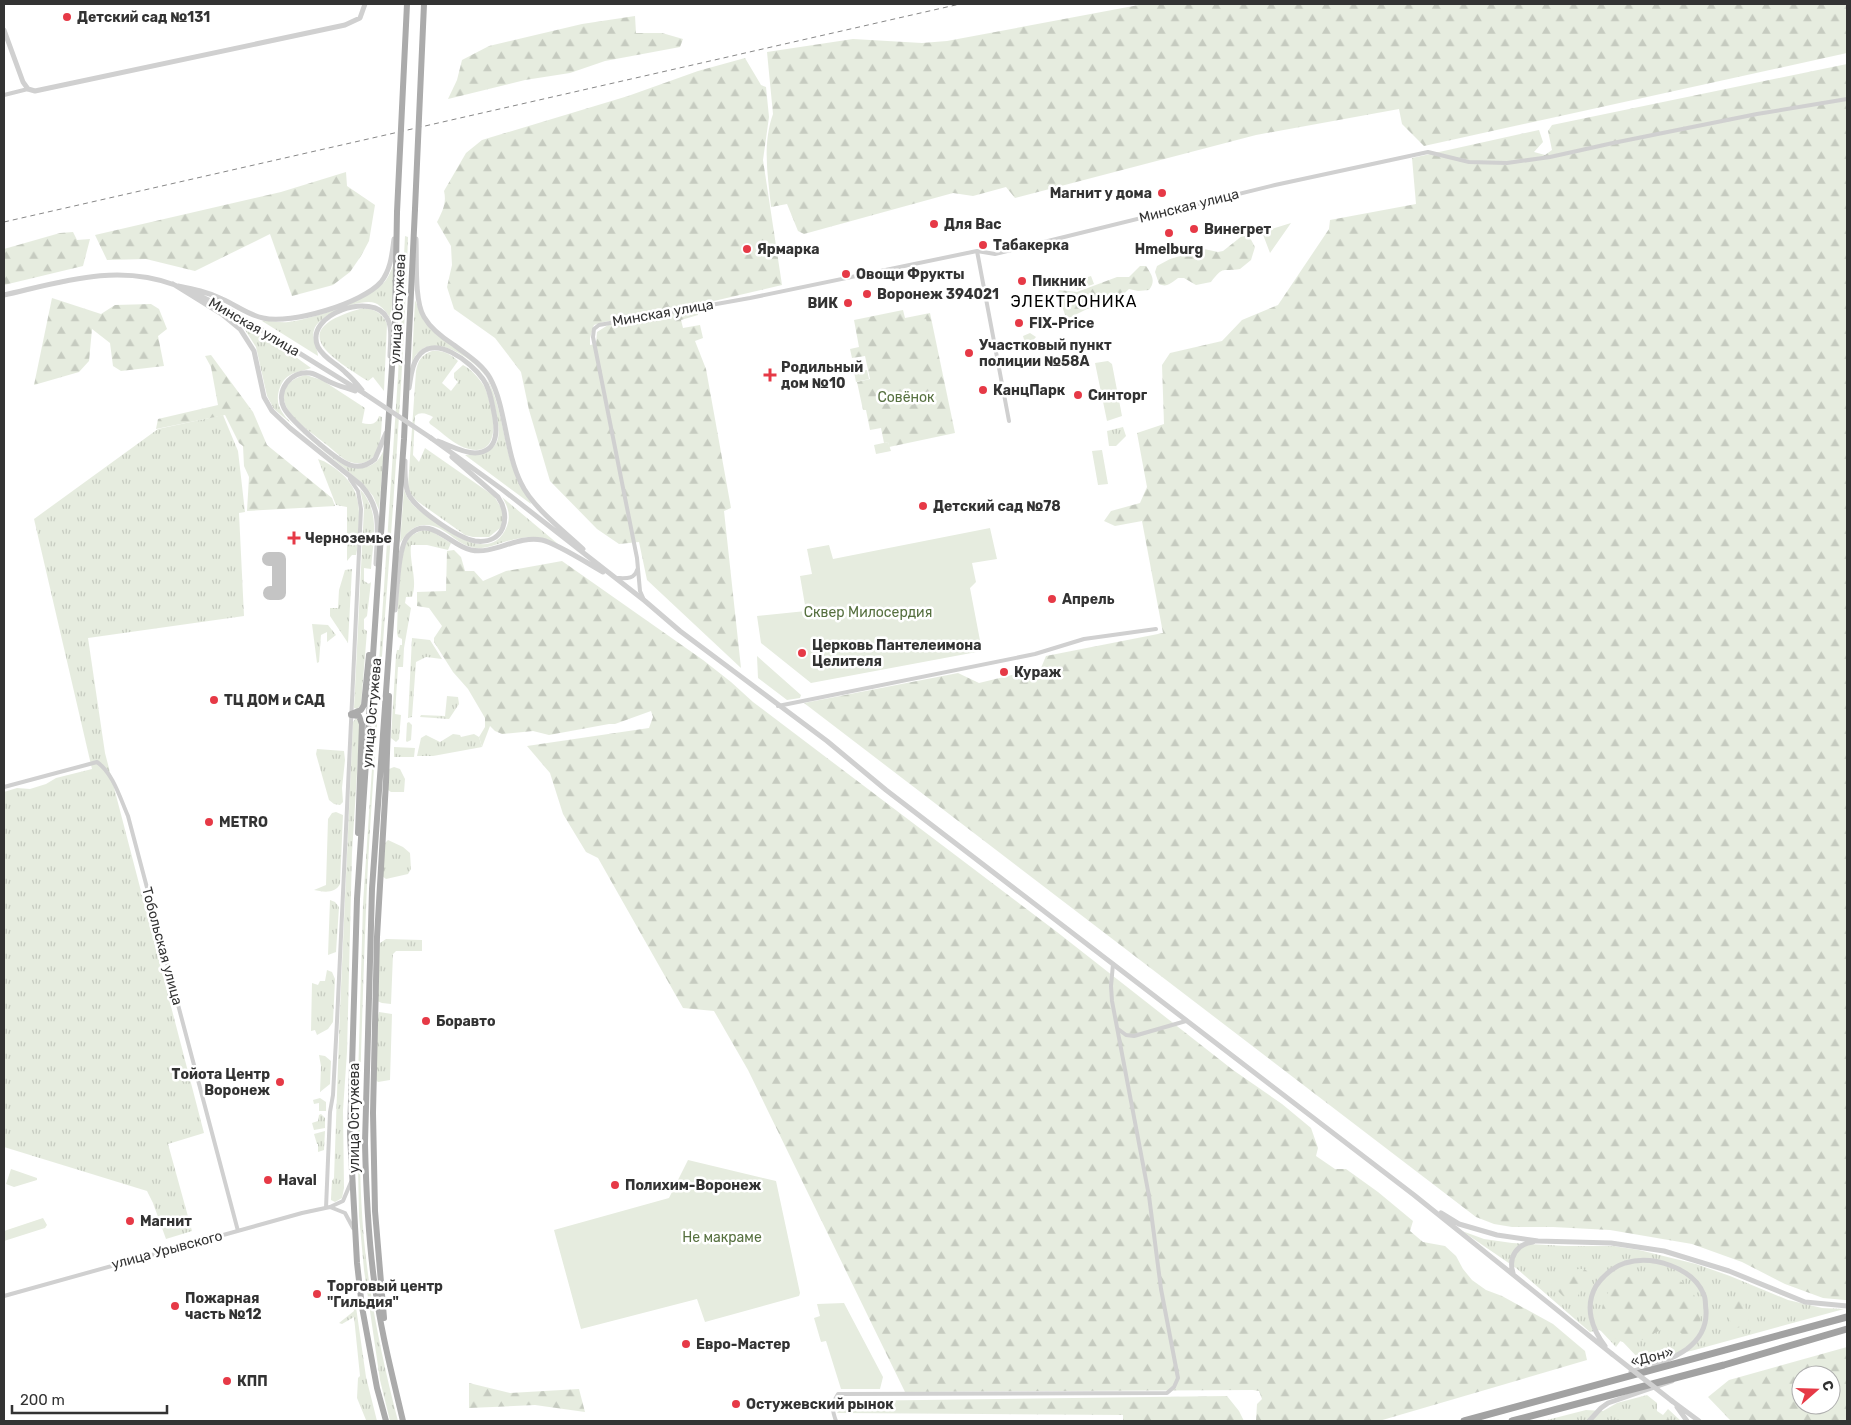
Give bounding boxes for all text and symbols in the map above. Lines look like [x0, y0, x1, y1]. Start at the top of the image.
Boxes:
place label: Детский сад №131 [77, 9, 210, 26]
marker: Детский сад №131 [61, 11, 73, 23]
place label: Магнит у дома [1050, 185, 1152, 202]
street label: Минская улица [1137, 185, 1241, 227]
marker: Магнит у дома [1156, 187, 1168, 199]
place label: Для Вас [944, 216, 1002, 233]
marker: Для Вас [928, 218, 940, 230]
place label: Винегрет [1204, 221, 1272, 238]
marker: Винегрет [1188, 223, 1200, 235]
marker: Hmelburg [1163, 227, 1175, 239]
place label: Табакерка [993, 237, 1069, 254]
marker: Табакерка [977, 239, 989, 251]
place label: Ярмарка [757, 241, 820, 258]
place label: Hmelburg [1135, 241, 1203, 258]
marker: Ярмарка [741, 243, 753, 255]
street label: улица Остужева [387, 253, 409, 365]
place label: Овощи Фрукты [856, 266, 964, 283]
marker: Овощи Фрукты [840, 268, 852, 280]
place label: Пикник [1032, 273, 1087, 290]
marker: Пикник [1016, 275, 1028, 287]
place label: Воронеж 394021 [877, 286, 999, 303]
marker: Воронеж 394021 [861, 288, 873, 300]
district label: ЭЛЕКТРОНИКА [1011, 292, 1137, 311]
street label: Минская улица [205, 294, 303, 360]
place label: ВИК [807, 295, 838, 312]
street label: Минская улица [611, 296, 715, 330]
marker: ВИК [842, 297, 854, 309]
place label: FIX-Price [1029, 315, 1094, 332]
marker: FIX-Price [1013, 317, 1025, 329]
place label: Участковый пункт полиции №58А [979, 337, 1112, 370]
marker: Участковый пункт полиции №58А [963, 347, 975, 359]
place label: Родильный дом №10 [781, 359, 863, 392]
marker: Родильный дом №10 [763, 368, 777, 382]
place label: КанцПарк [993, 382, 1066, 399]
marker: КанцПарк [977, 384, 989, 396]
place label: Синторг [1088, 387, 1148, 404]
park label: Совёнок [877, 389, 935, 406]
marker: Синторг [1072, 389, 1084, 401]
place label: Детский сад №78 [933, 498, 1061, 515]
marker: Детский сад №78 [917, 500, 929, 512]
place label: Черноземье [305, 530, 392, 547]
marker: Черноземье [287, 531, 301, 545]
place label: Апрель [1062, 591, 1115, 608]
marker: Апрель [1046, 593, 1058, 605]
park label: Сквер Милосердия [804, 604, 932, 621]
place label: Церковь Пантелеимона Целителя [812, 637, 981, 670]
marker: Церковь Пантелеимона Целителя [796, 647, 808, 659]
street label: улица Остужева [359, 657, 385, 769]
place label: Кураж [1014, 664, 1062, 681]
marker: Кураж [998, 666, 1010, 678]
place label: ТЦ ДОМ и САД [224, 692, 325, 709]
marker: ТЦ ДОМ и САД [208, 694, 220, 706]
place label: METRO [219, 814, 268, 831]
marker: METRO [203, 816, 215, 828]
street label: Тобольская улица [138, 885, 186, 1007]
place label: Боравто [436, 1013, 496, 1030]
marker: Боравто [420, 1015, 432, 1027]
street label: улица Остужева [346, 1063, 363, 1173]
place label: Тойота Центр Воронеж [172, 1066, 270, 1099]
marker: Тойота Центр Воронеж [274, 1076, 286, 1088]
place label: Haval [278, 1172, 317, 1189]
marker: Haval [262, 1174, 274, 1186]
place label: Полихим-Воронеж [625, 1177, 762, 1194]
marker: Полихим-Воронеж [609, 1179, 621, 1191]
place label: Магнит [140, 1213, 192, 1230]
marker: Магнит [124, 1215, 136, 1227]
street label: улица Урывского [110, 1227, 224, 1273]
park label: Не макраме [682, 1229, 762, 1246]
place label: Торговый центр "Гильдия" [327, 1278, 443, 1311]
marker: Торговый центр "Гильдия" [311, 1288, 323, 1300]
place label: Пожарная часть №12 [185, 1290, 262, 1323]
marker: Пожарная часть №12 [169, 1300, 181, 1312]
place label: Евро-Мастер [696, 1336, 791, 1353]
marker: Евро-Мастер [680, 1338, 692, 1350]
street label: «Дон» [1629, 1343, 1675, 1371]
north arrow [1791, 1365, 1841, 1415]
place label: КПП [237, 1373, 268, 1390]
marker: КПП [221, 1375, 233, 1387]
text: С [1818, 1378, 1837, 1393]
scale bar [12, 1382, 168, 1414]
text: 200 m [20, 1391, 65, 1409]
place label: Остужевский рынок [746, 1396, 894, 1413]
marker: Остужевский рынок [730, 1398, 742, 1410]

